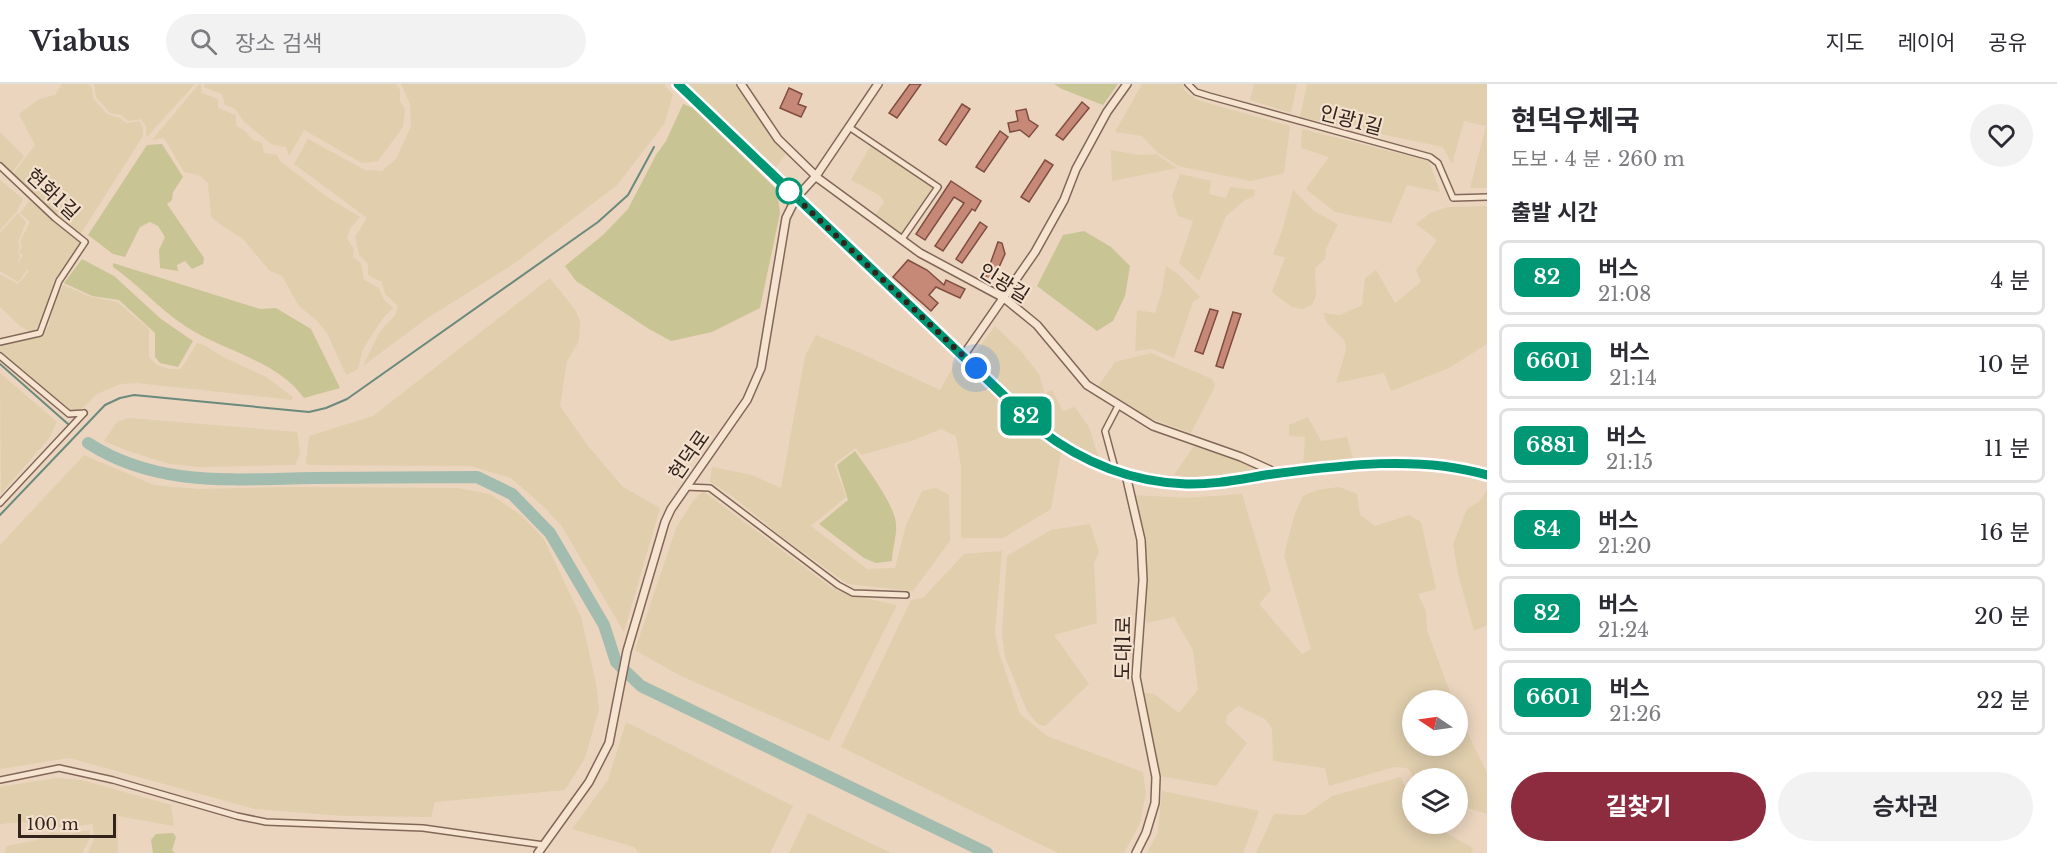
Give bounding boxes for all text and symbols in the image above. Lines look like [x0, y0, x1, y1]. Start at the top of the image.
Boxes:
search box [166, 14, 586, 68]
text: Viabus [30, 24, 130, 59]
icon: search [187, 25, 220, 58]
text: 장소 검색 [235, 30, 322, 57]
text: 지도 [1826, 30, 1864, 56]
text: 레이어 [1897, 30, 1955, 56]
text: 공유 [1988, 30, 2027, 56]
street label: 인광1길 [1317, 100, 1385, 140]
text: 현덕우체국 [1511, 103, 1640, 138]
button: heart [1970, 104, 2033, 167]
text: 도보 · 4 분 · 260 m [1511, 147, 1685, 171]
street label: 현화1길 [21, 163, 85, 225]
unlabelled marker [776, 178, 802, 204]
text: 출발 시간 [1511, 199, 1598, 226]
text: 버스 [1598, 255, 1638, 282]
street label: 인광길 [974, 258, 1034, 308]
text: 82 [1533, 264, 1561, 290]
text: 4 분 [1991, 267, 2030, 294]
text: 21:08 [1598, 282, 1651, 306]
text: 버스 [1609, 339, 1650, 366]
text: 6601 [1526, 348, 1579, 374]
text: 10 분 [1978, 351, 2030, 378]
your location [961, 353, 991, 383]
text: 21:14 [1609, 366, 1657, 390]
line badge: 82 [999, 396, 1053, 436]
text: 82 [1012, 403, 1040, 429]
text: 버스 [1606, 423, 1646, 450]
street label: 현덕로 [663, 426, 715, 484]
text: 6881 [1526, 432, 1576, 458]
text: 11 분 [1984, 435, 2030, 462]
text: 21:15 [1606, 450, 1653, 474]
text: 버스 [1598, 507, 1638, 534]
text: 84 [1533, 516, 1561, 542]
text: 16 분 [1979, 519, 2030, 546]
text: 21:20 [1598, 534, 1652, 558]
text: 버스 [1598, 591, 1638, 618]
text: 82 [1533, 600, 1561, 626]
text: 20 분 [1974, 603, 2030, 630]
street label: 도대1로 [1110, 616, 1136, 680]
text: 21:24 [1598, 618, 1649, 642]
text: 버스 [1609, 675, 1650, 702]
text: 6601 [1526, 684, 1579, 710]
text: 22 분 [1976, 687, 2030, 714]
north arrow [1402, 690, 1468, 756]
map controls [1402, 690, 1468, 834]
text: 21:26 [1609, 702, 1661, 726]
button: layers [1402, 768, 1468, 834]
button: 길찾기 [1511, 772, 1766, 841]
button: 승차권 [1778, 772, 2033, 841]
scale bar [18, 811, 116, 838]
text: 100 m [27, 814, 79, 834]

